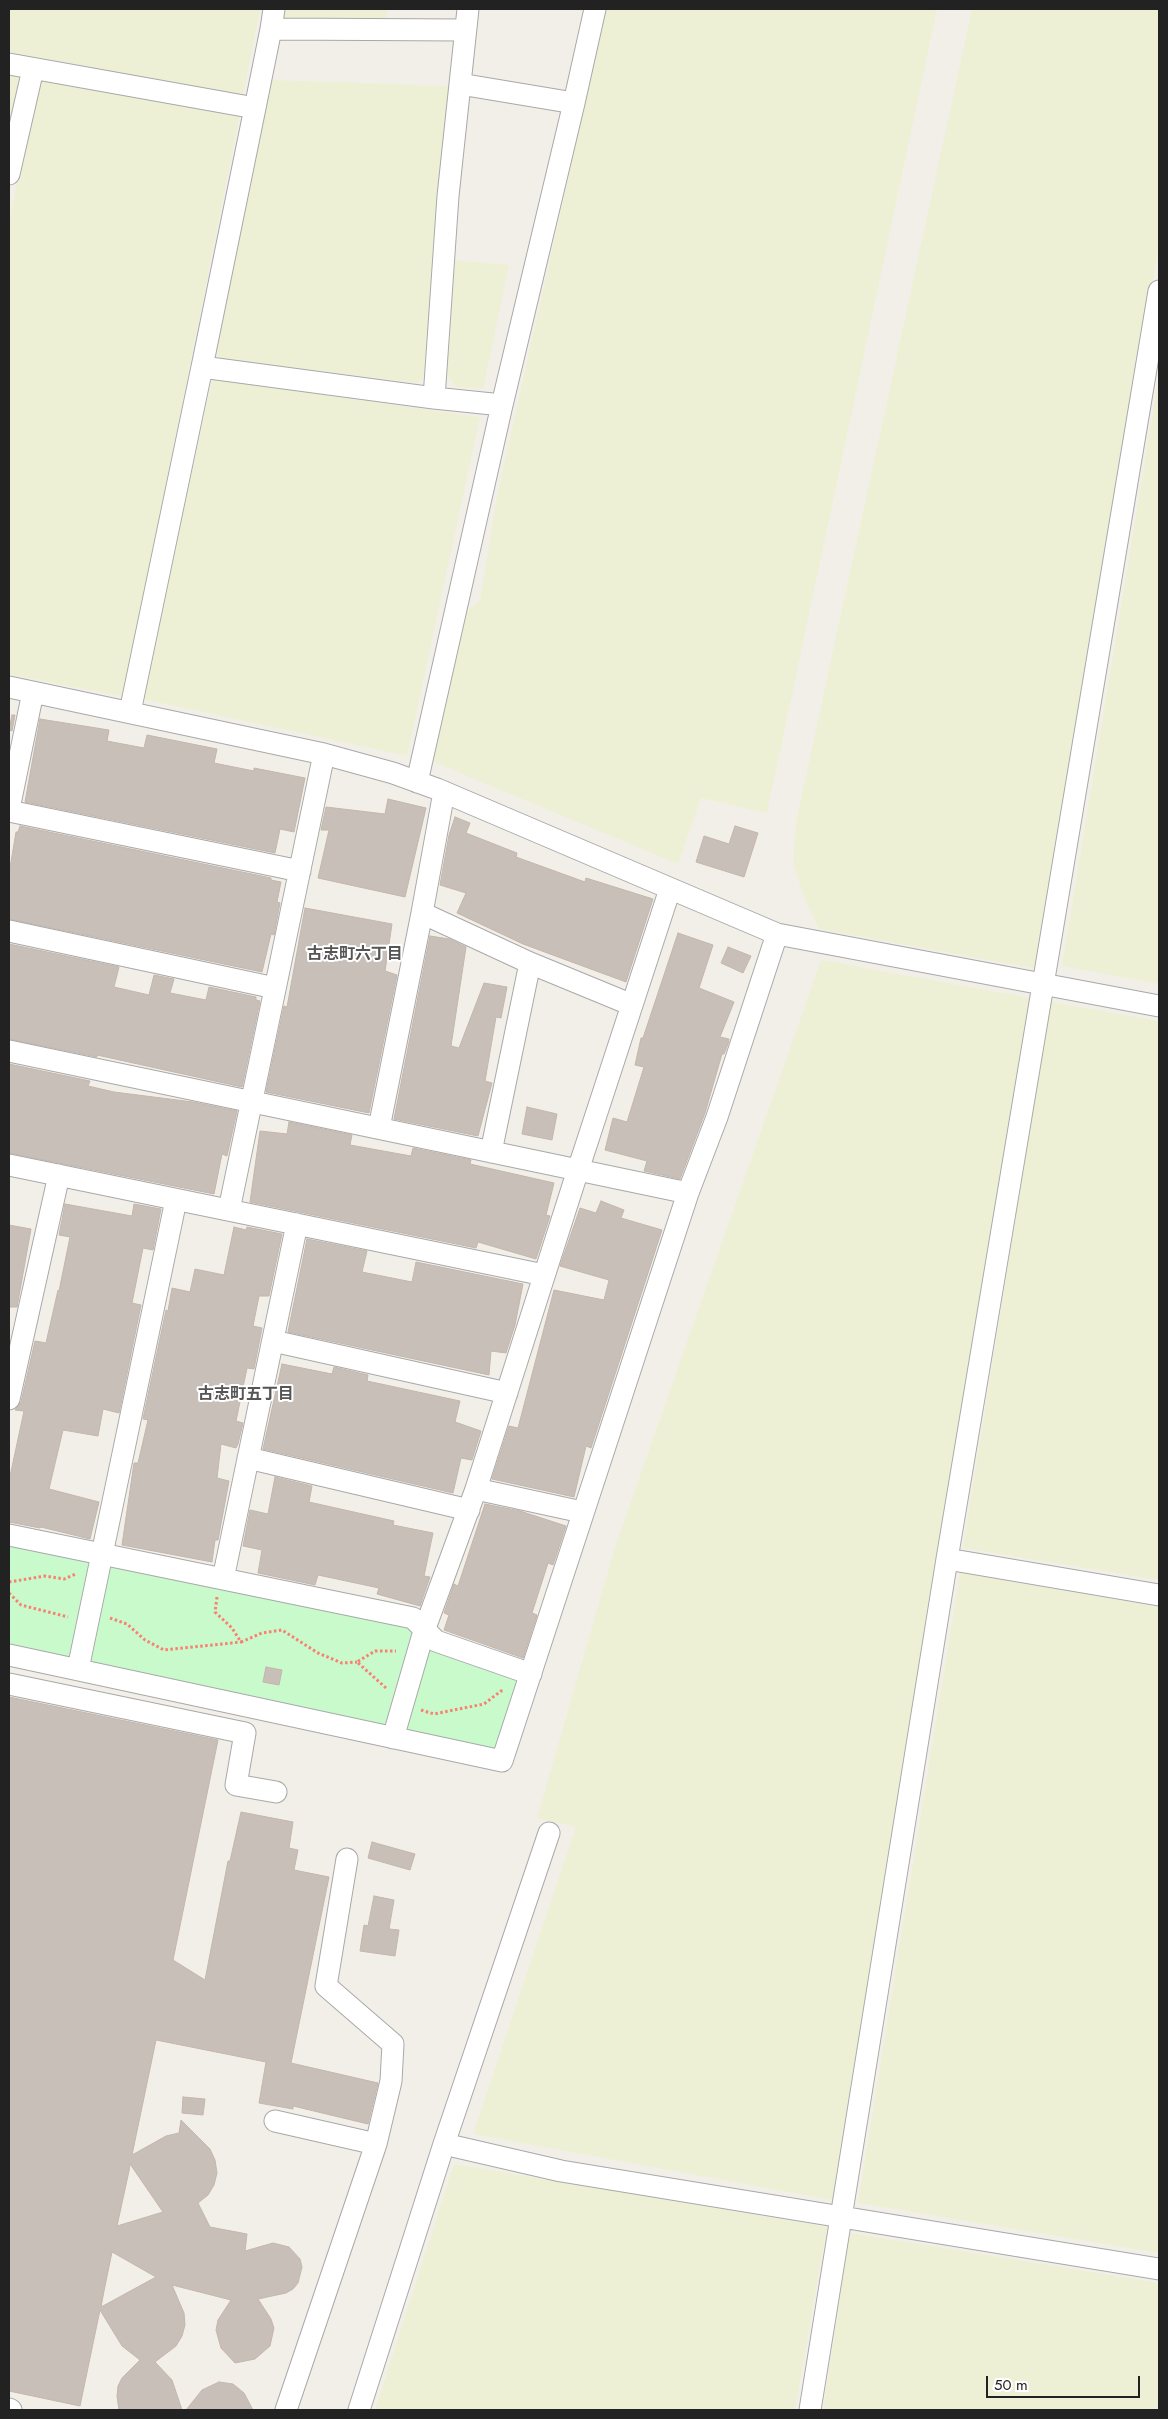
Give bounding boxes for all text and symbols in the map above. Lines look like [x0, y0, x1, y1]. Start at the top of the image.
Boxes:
district label: 古志町六丁目 [307, 945, 403, 965]
district label: 古志町五丁目 [198, 1385, 294, 1405]
scale bar [988, 2366, 1142, 2398]
text: 50 m [994, 2374, 1028, 2396]

